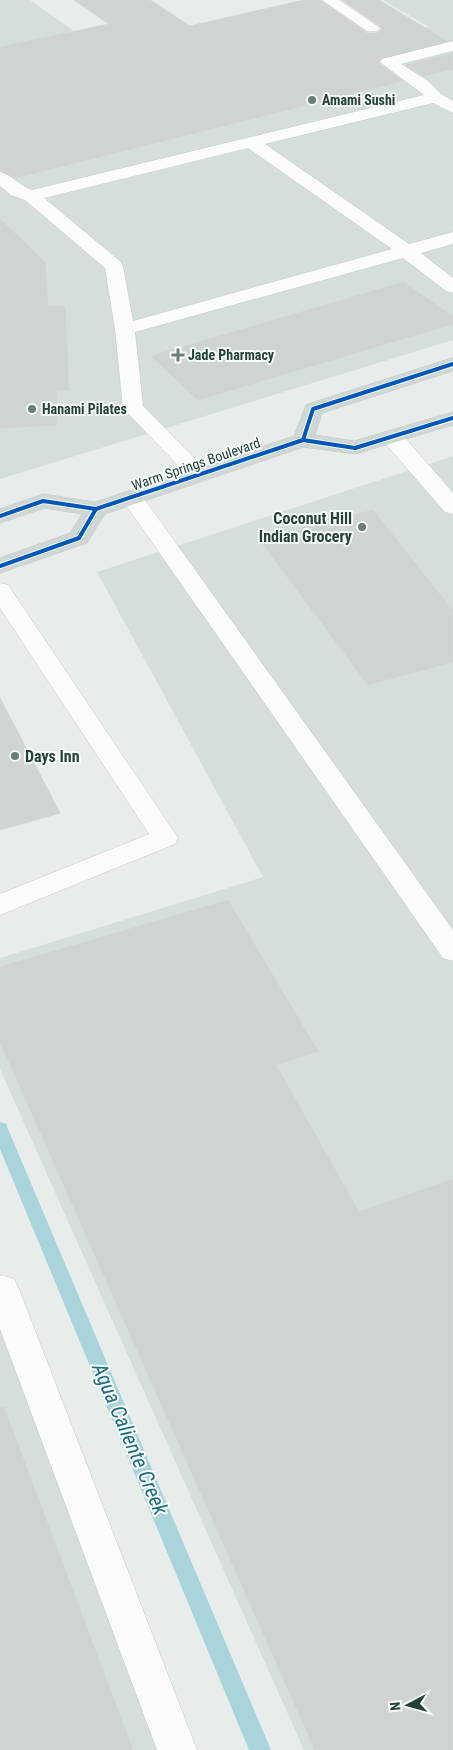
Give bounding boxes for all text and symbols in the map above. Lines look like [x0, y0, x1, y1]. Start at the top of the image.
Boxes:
place label: Amami Sushi [322, 92, 395, 108]
marker: Amami Sushi [306, 94, 318, 106]
place label: Jade Pharmacy [188, 347, 275, 363]
marker: Jade Pharmacy [172, 349, 184, 361]
place label: Hanami Pilates [42, 401, 127, 417]
marker: Hanami Pilates [26, 403, 38, 415]
street label: Warm Springs Boulevard [130, 434, 262, 494]
place label: Coconut Hill Indian Grocery [259, 509, 352, 546]
marker: Coconut Hill Indian Grocery [356, 521, 368, 533]
place label: Days Inn [25, 747, 80, 766]
marker: Days Inn [9, 750, 21, 762]
water label: Agua Caliente Creek [87, 1359, 173, 1519]
north arrow [383, 1680, 433, 1730]
text: N [387, 1701, 403, 1711]

